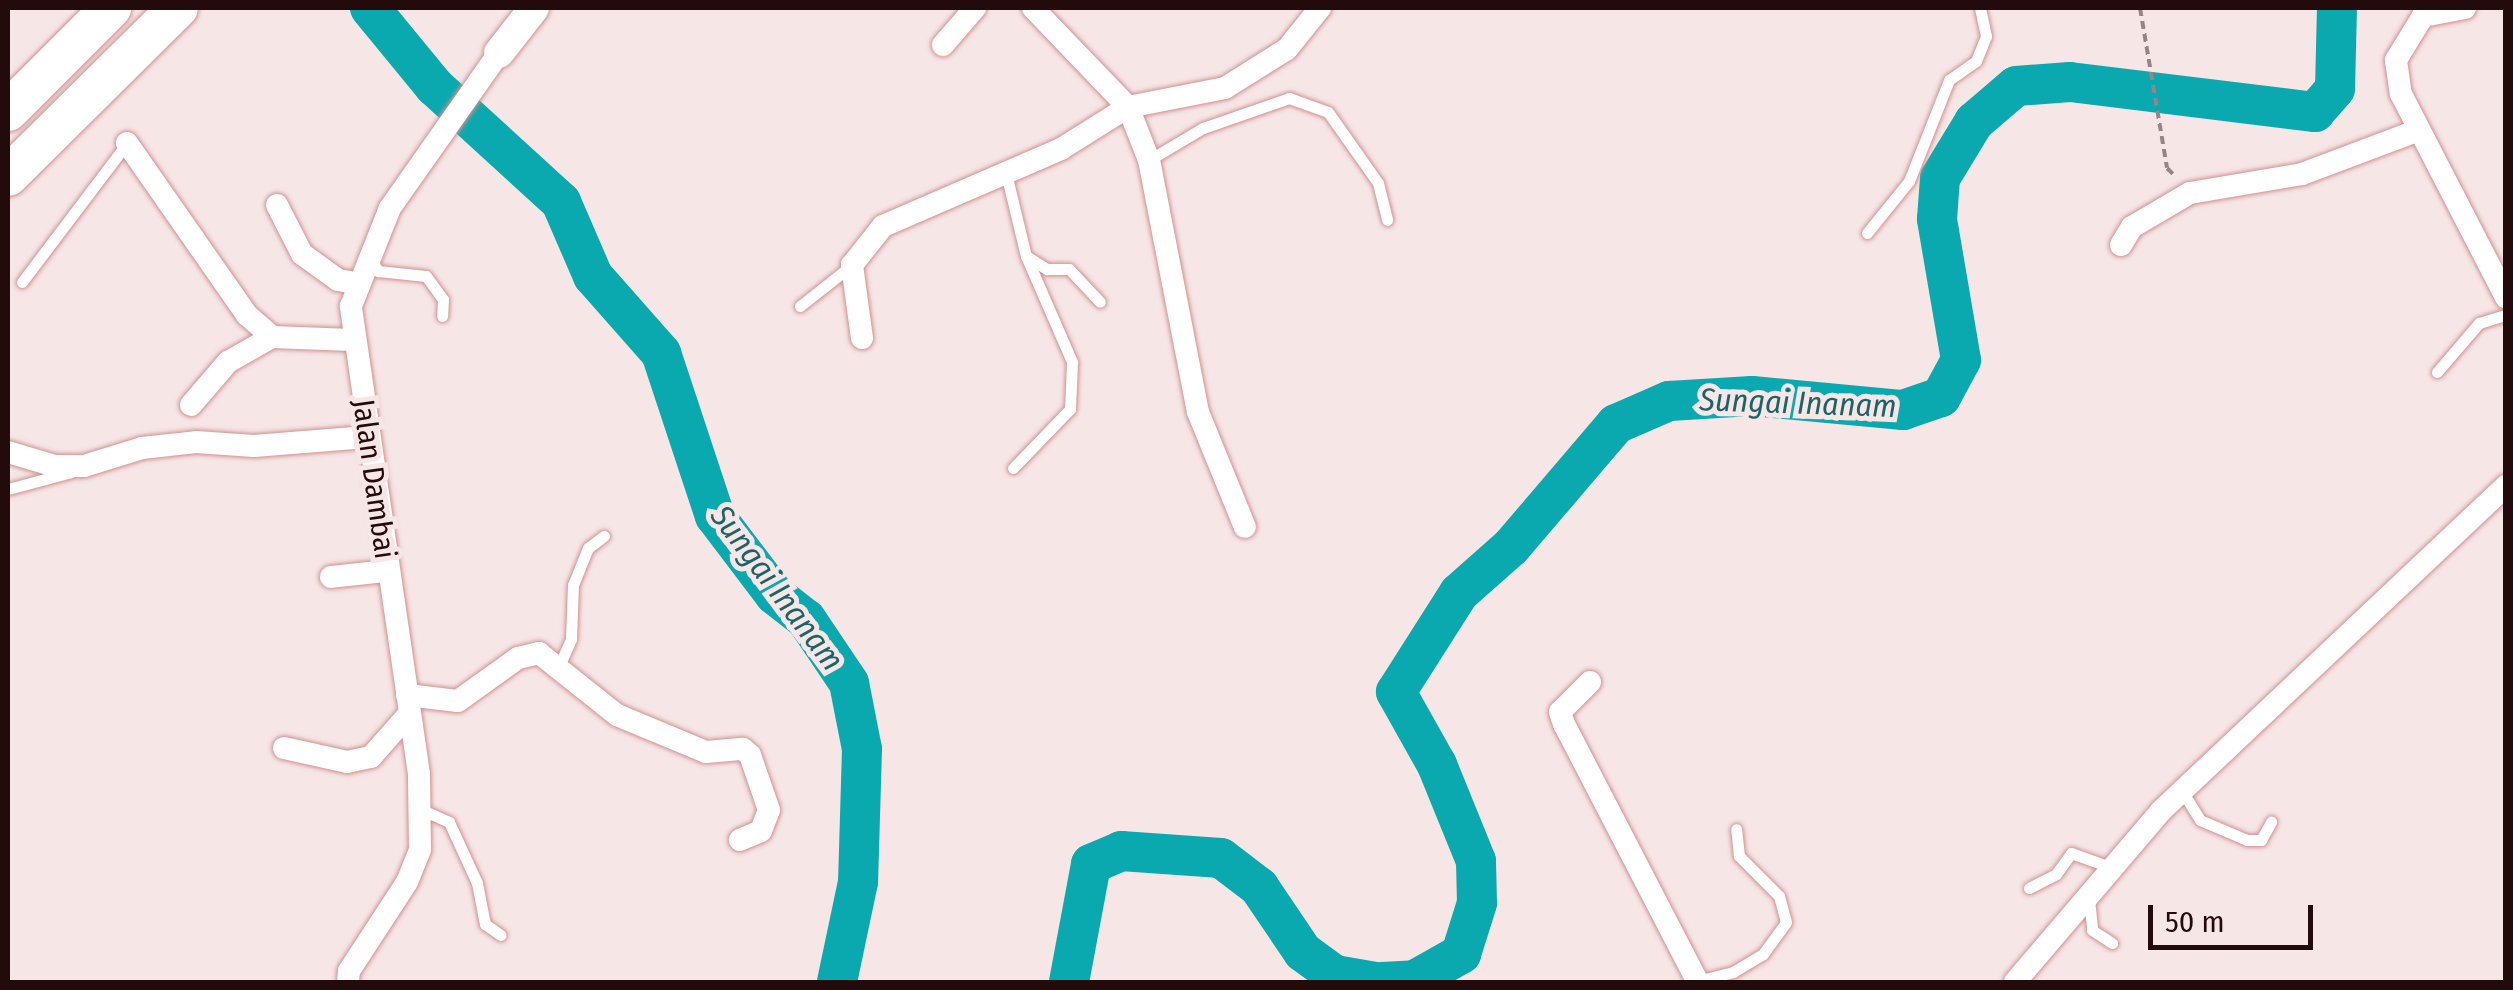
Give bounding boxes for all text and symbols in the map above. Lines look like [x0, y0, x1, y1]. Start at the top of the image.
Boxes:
water label: Sungai Inanam [1699, 380, 1897, 426]
street label: Jalan Dambai [345, 397, 403, 561]
water label: Sungai Inanam [702, 498, 852, 678]
scale bar [2153, 885, 2318, 947]
text: 50 m [2165, 904, 2225, 940]

